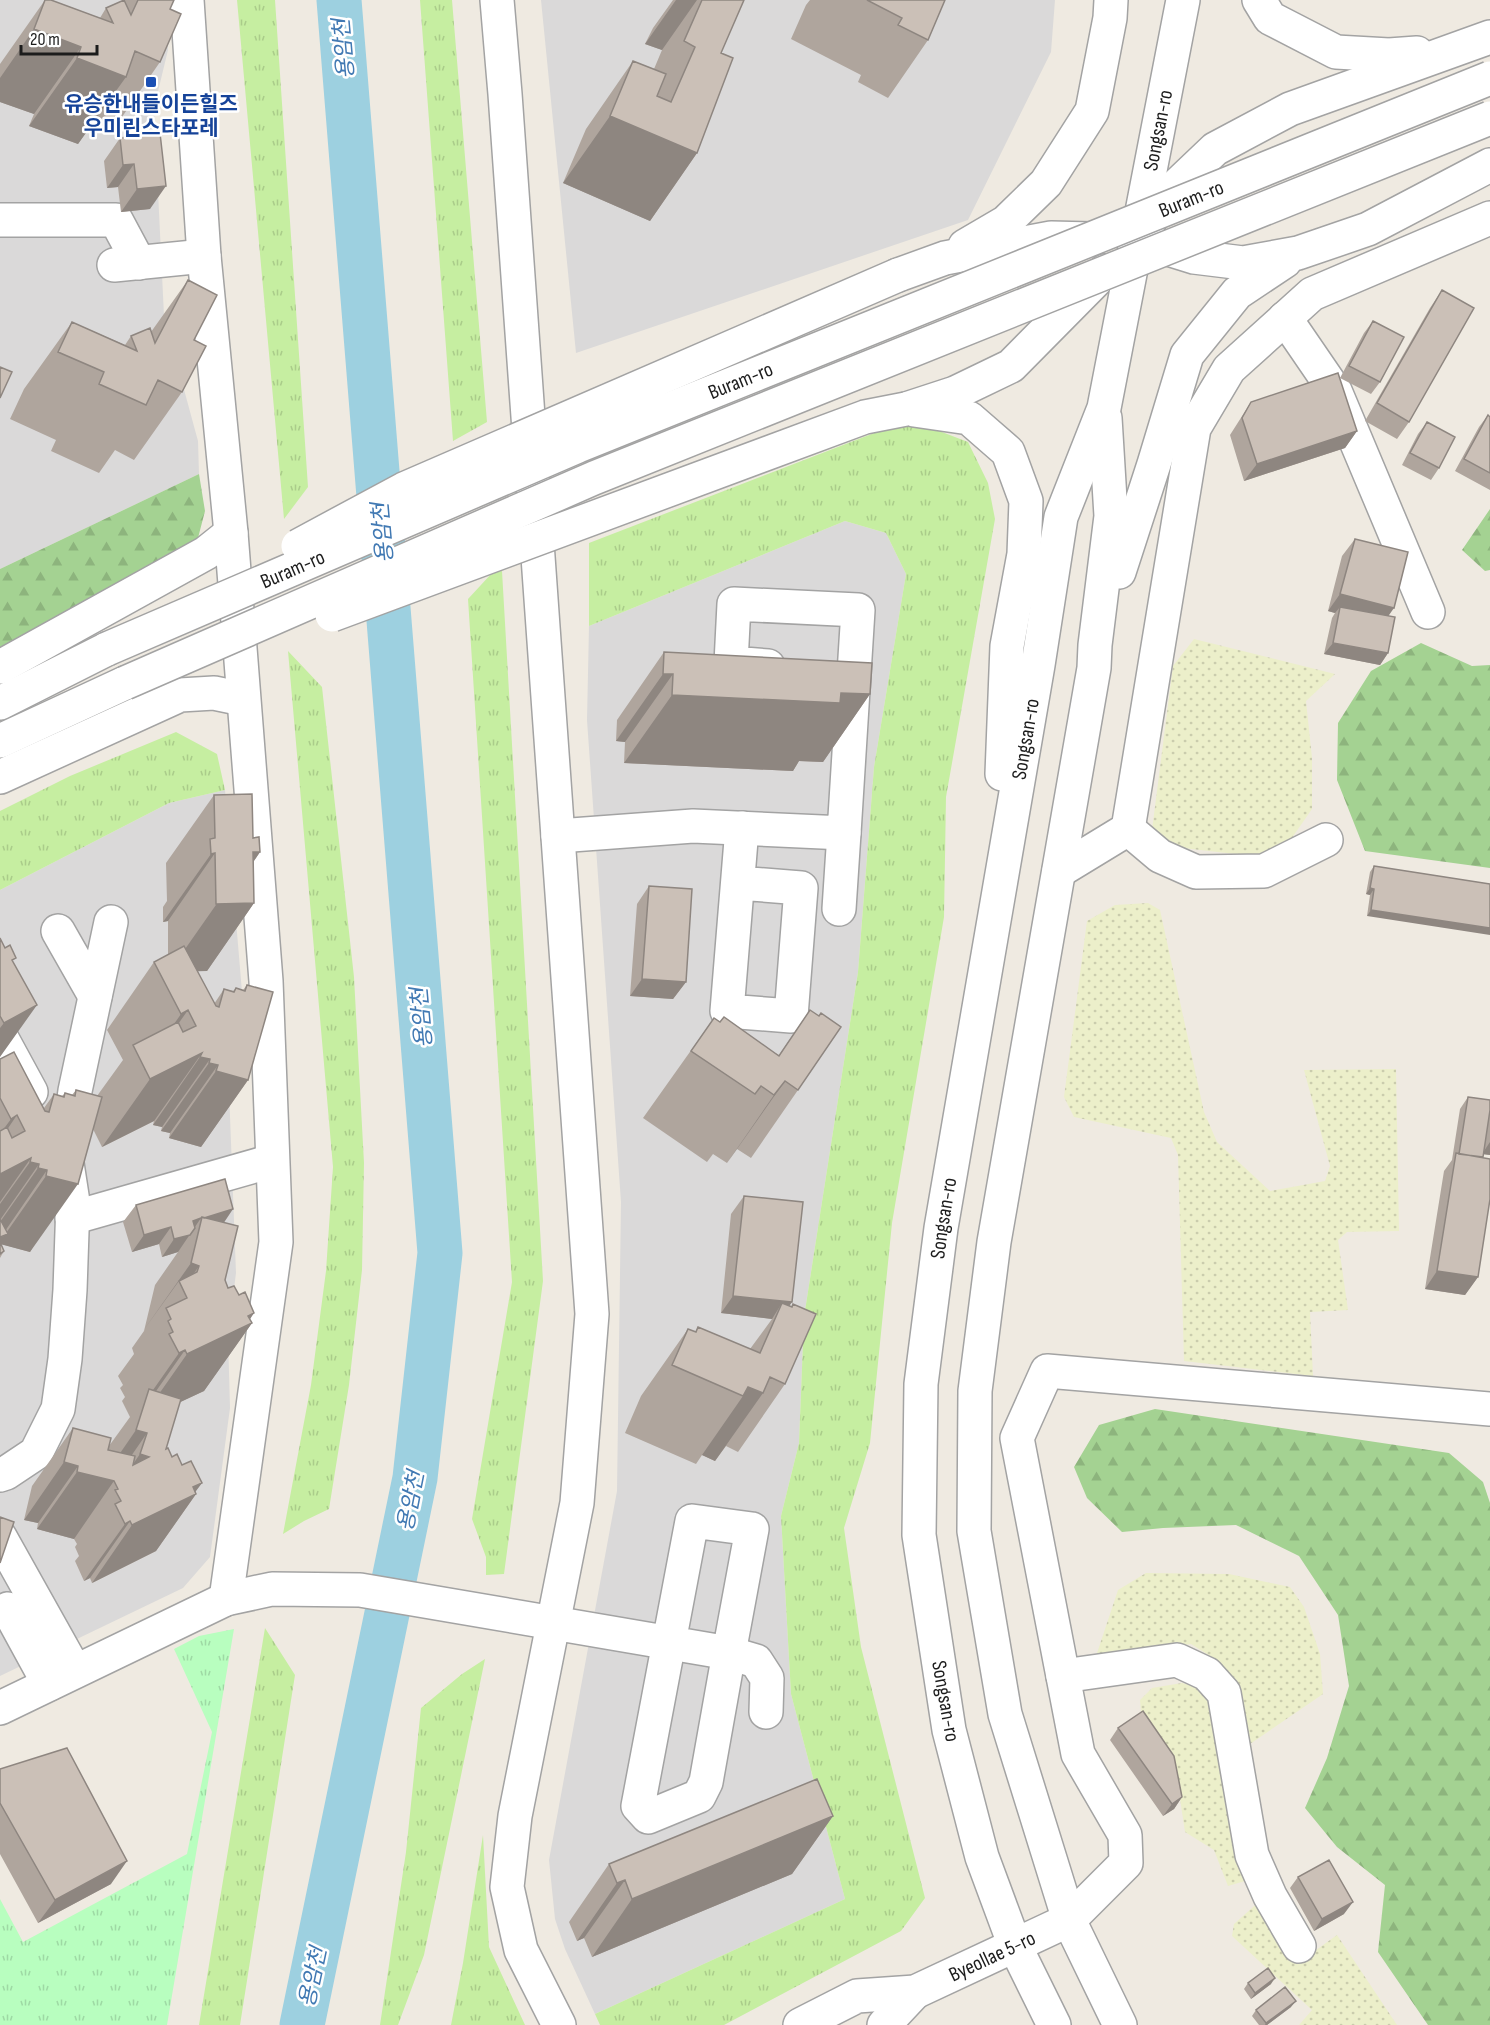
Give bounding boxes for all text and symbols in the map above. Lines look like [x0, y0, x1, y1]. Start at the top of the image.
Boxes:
water label: 용암천 [328, 15, 361, 80]
scale bar [21, 18, 98, 56]
text: 20 m [30, 29, 60, 50]
marker: 유승한내들이든힐즈 우미린스타포레 [144, 75, 158, 89]
street label: Songsan-ro [1138, 88, 1178, 173]
place label: 유승한내들이든힐즈 우미린스타포레 [64, 92, 238, 141]
street label: Buram-ro [1155, 175, 1227, 223]
street label: Buram-ro [705, 357, 777, 405]
water label: 용암천 [367, 499, 400, 564]
street label: Buram-ro [257, 545, 329, 594]
street label: Songsan-ro [1006, 697, 1045, 782]
water label: 용암천 [406, 984, 439, 1049]
street label: Songsan-ro [925, 1176, 962, 1260]
water label: 용암천 [392, 1466, 431, 1534]
street label: Songsan-ro [926, 1659, 965, 1744]
street label: Byeollae 5-ro [945, 1926, 1039, 1987]
water label: 용암천 [294, 1942, 334, 2010]

